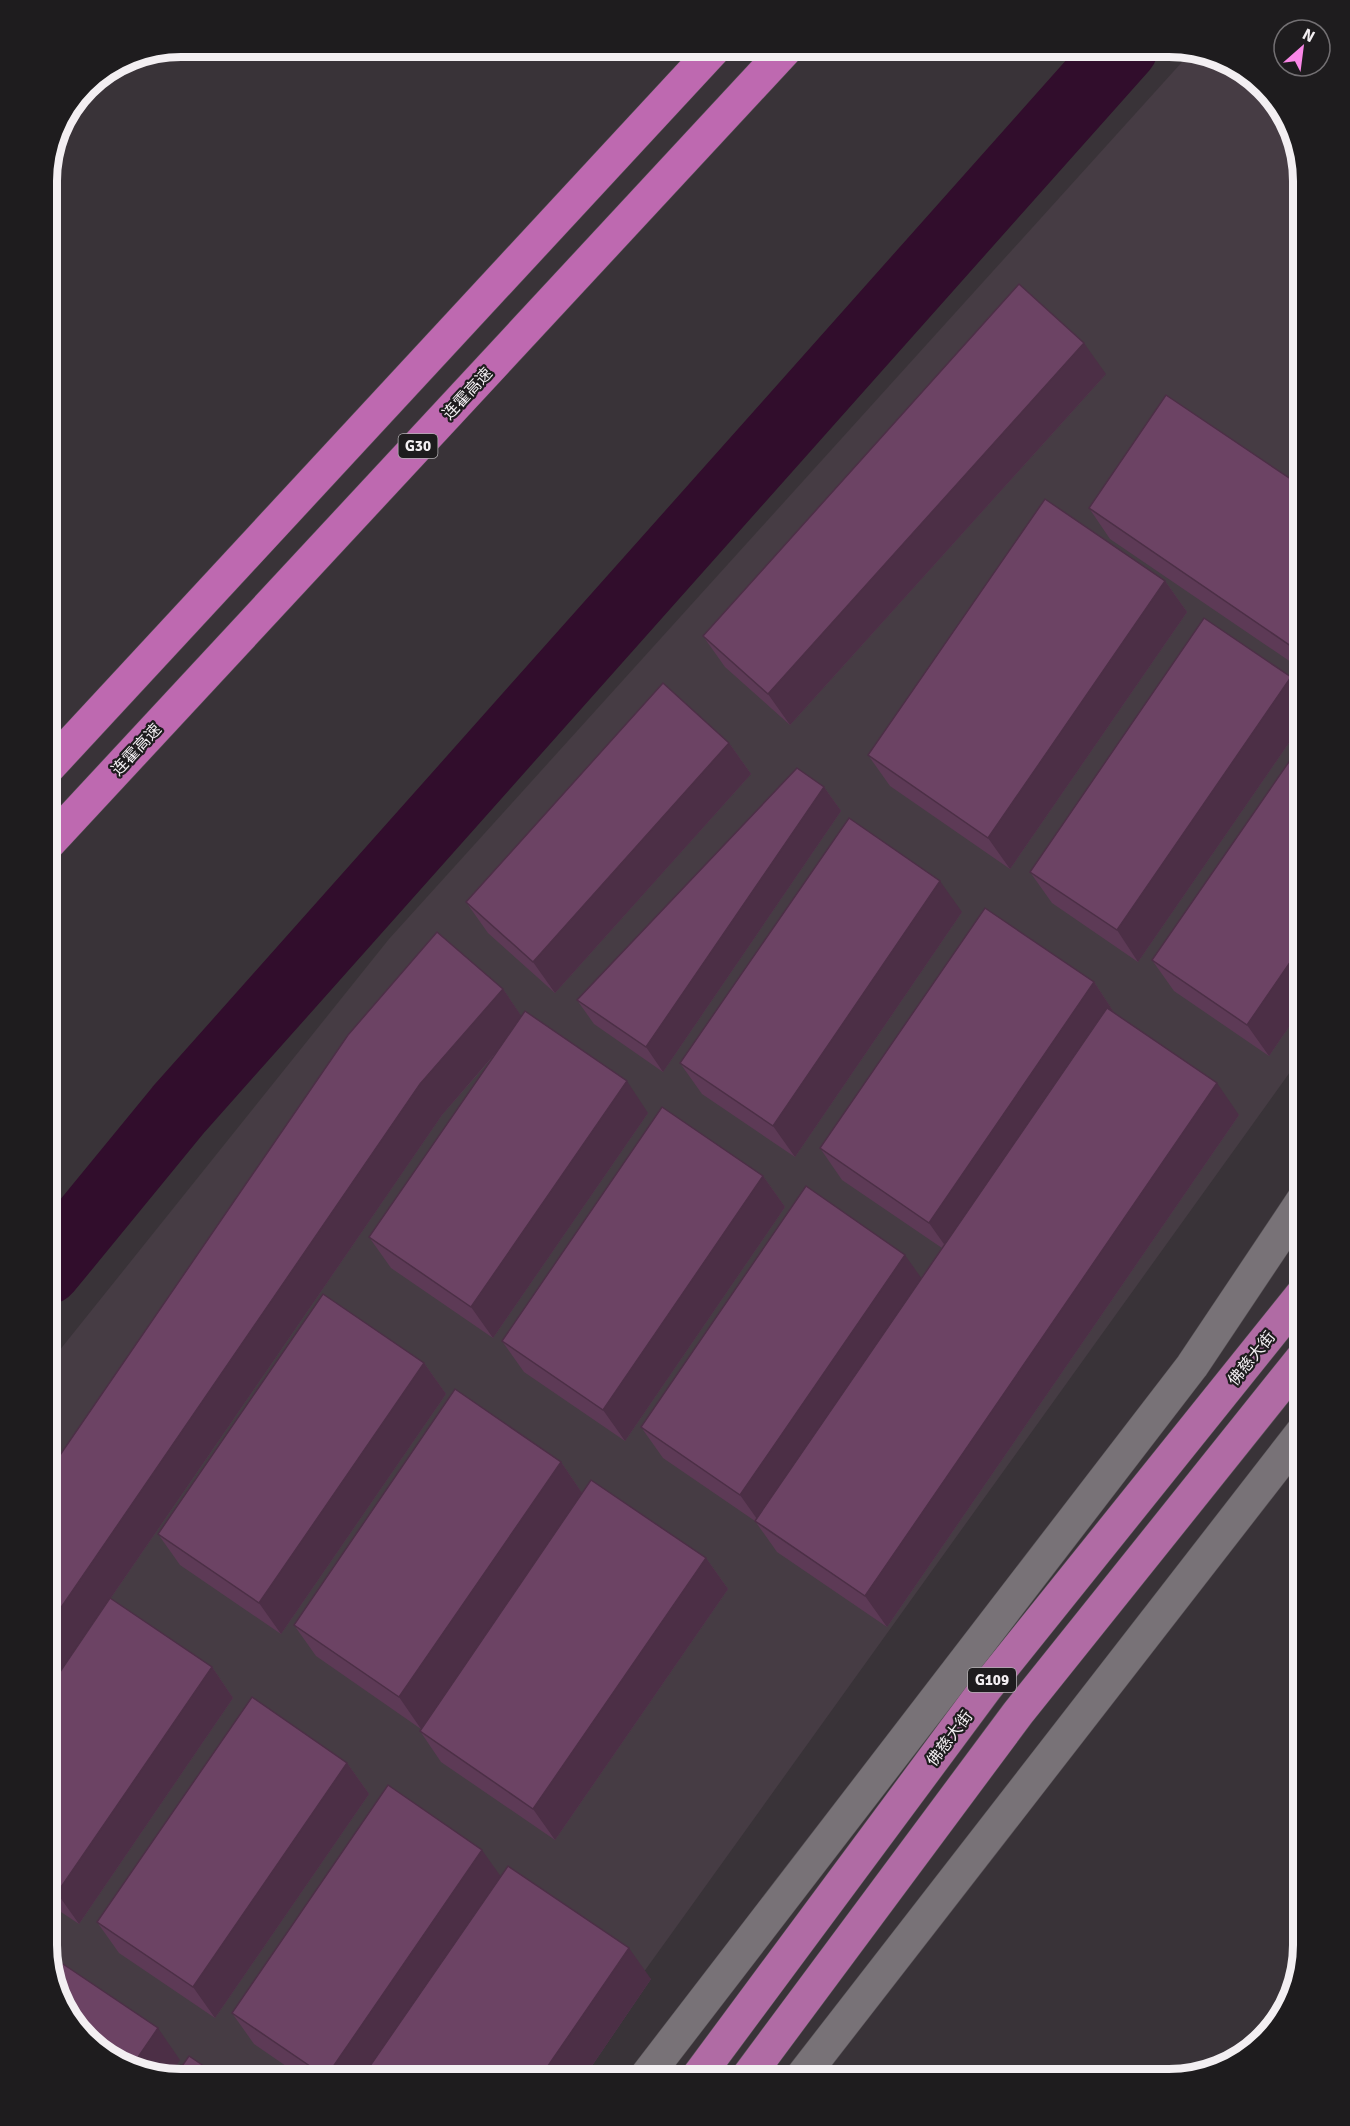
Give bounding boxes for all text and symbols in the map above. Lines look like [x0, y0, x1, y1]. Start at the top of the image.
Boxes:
north arrow [1272, 18, 1332, 78]
text: N [1299, 24, 1318, 47]
street label: 连霍高速 [439, 363, 497, 424]
road number: G30 [398, 434, 438, 458]
street label: 连霍高速 [108, 719, 166, 780]
street label: 佛慈大街 [1224, 1327, 1280, 1390]
road number: G109 [968, 1668, 1016, 1692]
street label: 佛慈大街 [923, 1707, 977, 1770]

